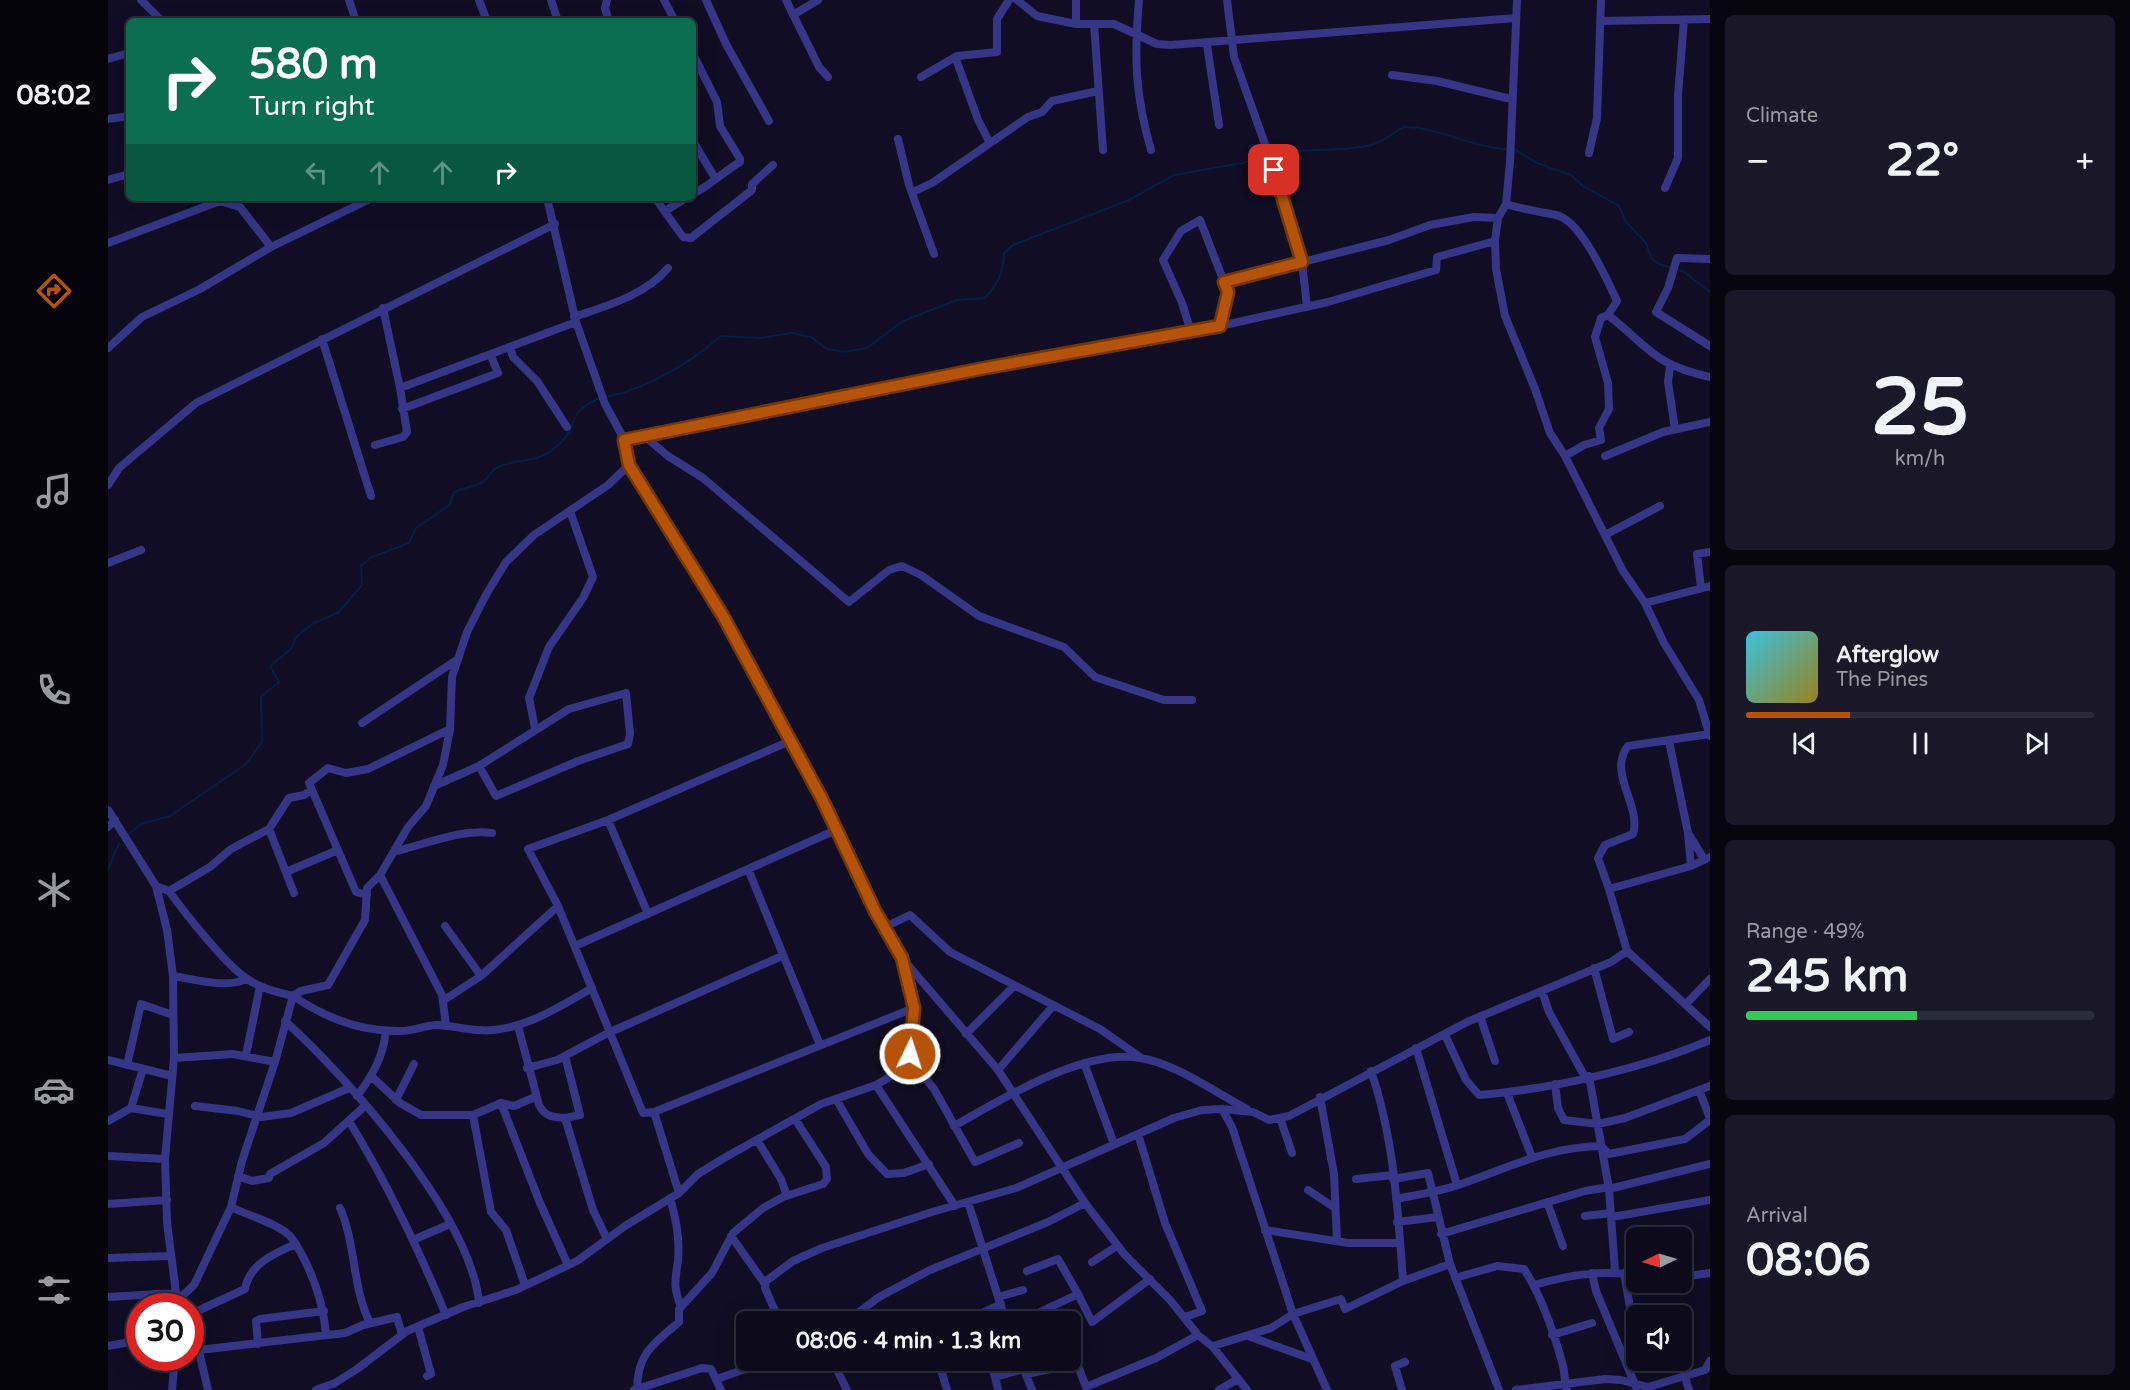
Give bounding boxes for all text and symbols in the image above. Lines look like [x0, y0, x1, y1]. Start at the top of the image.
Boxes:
text: 580 m [249, 39, 378, 90]
icon: right [150, 42, 228, 120]
text: 08:02 [17, 79, 91, 112]
text: Turn right [249, 90, 375, 123]
text: Climate [1746, 104, 1818, 128]
text: 22° [1886, 134, 1959, 188]
text: − [1746, 142, 1770, 181]
text: + [2075, 142, 2094, 181]
pin [1248, 144, 1299, 195]
icon: arrive [1257, 153, 1290, 186]
icon: left [300, 156, 333, 189]
icon: ahead [363, 156, 396, 189]
icon: ahead [426, 156, 459, 189]
icon: right [489, 156, 522, 189]
icon: directions [33, 270, 75, 312]
text: 25 [1871, 361, 1969, 455]
text: km/h [1895, 447, 1945, 471]
icon: music [33, 470, 75, 512]
text: Afterglow [1836, 642, 1939, 668]
text: The Pines [1836, 668, 1928, 692]
icon: phone [33, 669, 75, 711]
icon: previous [1788, 727, 1821, 760]
icon: pause [1904, 727, 1937, 760]
icon: next [2020, 727, 2053, 760]
icon: climate [33, 869, 75, 911]
text: Range · 49% [1746, 920, 1865, 944]
text: 245 km [1746, 950, 1908, 1004]
position arrow [878, 1022, 942, 1086]
icon: car [33, 1069, 75, 1111]
text: Arrival [1746, 1204, 1808, 1228]
north arrow [1626, 1227, 1692, 1293]
map controls [1626, 1227, 1692, 1371]
text: 08:06 [1746, 1234, 1871, 1288]
icon: filters [33, 1269, 75, 1311]
speed limit sign: 30 [126, 1293, 204, 1371]
button: sound [1626, 1305, 1692, 1371]
text: 08:06 · 4 min · 1.3 km [796, 1328, 1021, 1354]

